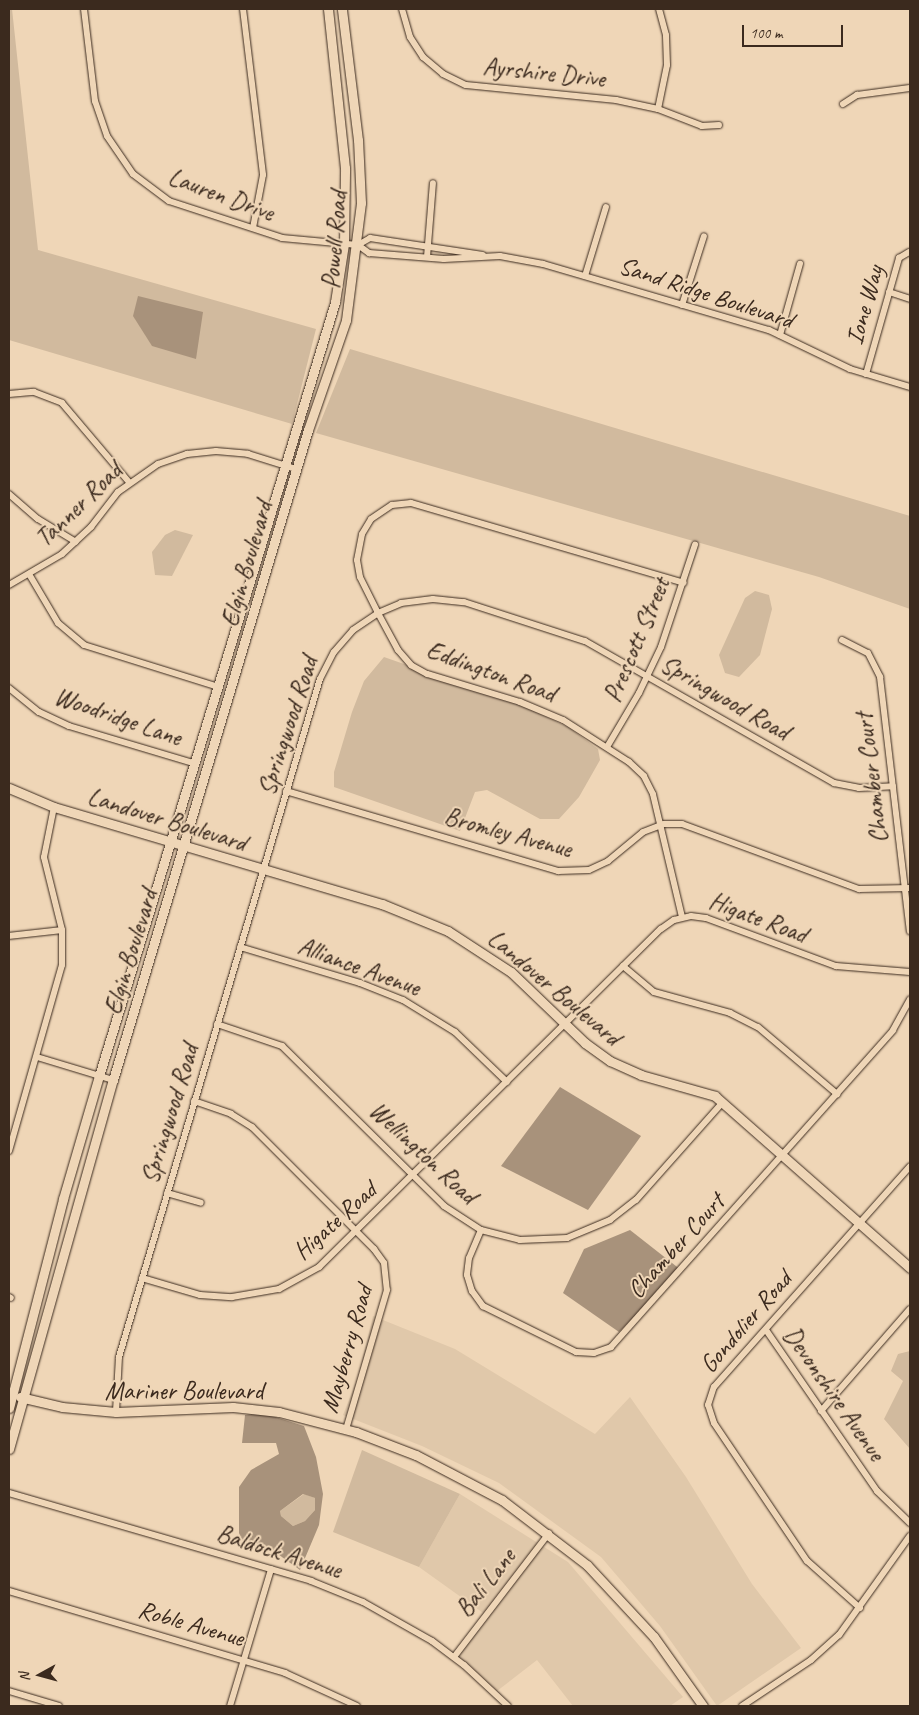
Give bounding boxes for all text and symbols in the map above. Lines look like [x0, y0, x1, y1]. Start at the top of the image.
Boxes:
scale bar [744, 15, 845, 47]
text: 100 m [750, 24, 782, 43]
street label: Ayrshire Drive [481, 52, 607, 94]
street label: Lauren Drive [164, 162, 278, 228]
street label: Powell Road [316, 190, 354, 290]
street label: Sand Ridge Boulevard [615, 251, 797, 335]
street label: Ione Way [839, 262, 891, 348]
street label: Tanner Road [30, 457, 128, 553]
street label: Elgin Boulevard [215, 498, 279, 630]
street label: Prescott Street [597, 573, 677, 707]
street label: Eddington Road [423, 635, 559, 709]
street label: Springwood Road [655, 649, 795, 747]
street label: Springwood Road [252, 653, 324, 799]
street label: Woodridge Lane [50, 681, 186, 753]
street label: Chamber Court [849, 711, 895, 845]
street label: Landover Boulevard [84, 782, 250, 858]
street label: Bromley Avenue [441, 802, 575, 864]
street label: Elgin Boulevard [98, 886, 164, 1018]
street label: Higate Road [705, 886, 811, 950]
street label: Landover Boulevard [481, 924, 627, 1052]
street label: Alliance Avenue [294, 931, 424, 1003]
street label: Springwood Road [135, 1041, 205, 1187]
street label: Wellington Road [363, 1096, 483, 1210]
street label: Higate Road [287, 1176, 383, 1266]
street label: Chamber Court [621, 1187, 731, 1305]
street label: Gondolier Road [694, 1265, 798, 1379]
street label: Mayberry Road [315, 1282, 379, 1416]
street label: Devonshire Avenue [777, 1321, 891, 1467]
street label: Mariner Boulevard [105, 1376, 263, 1406]
street label: Baldock Avenue [213, 1519, 345, 1585]
street label: Bali Lane [450, 1542, 522, 1624]
street label: Roble Avenue [135, 1595, 247, 1653]
north arrow [15, 1650, 65, 1700]
text: N [16, 1672, 34, 1682]

